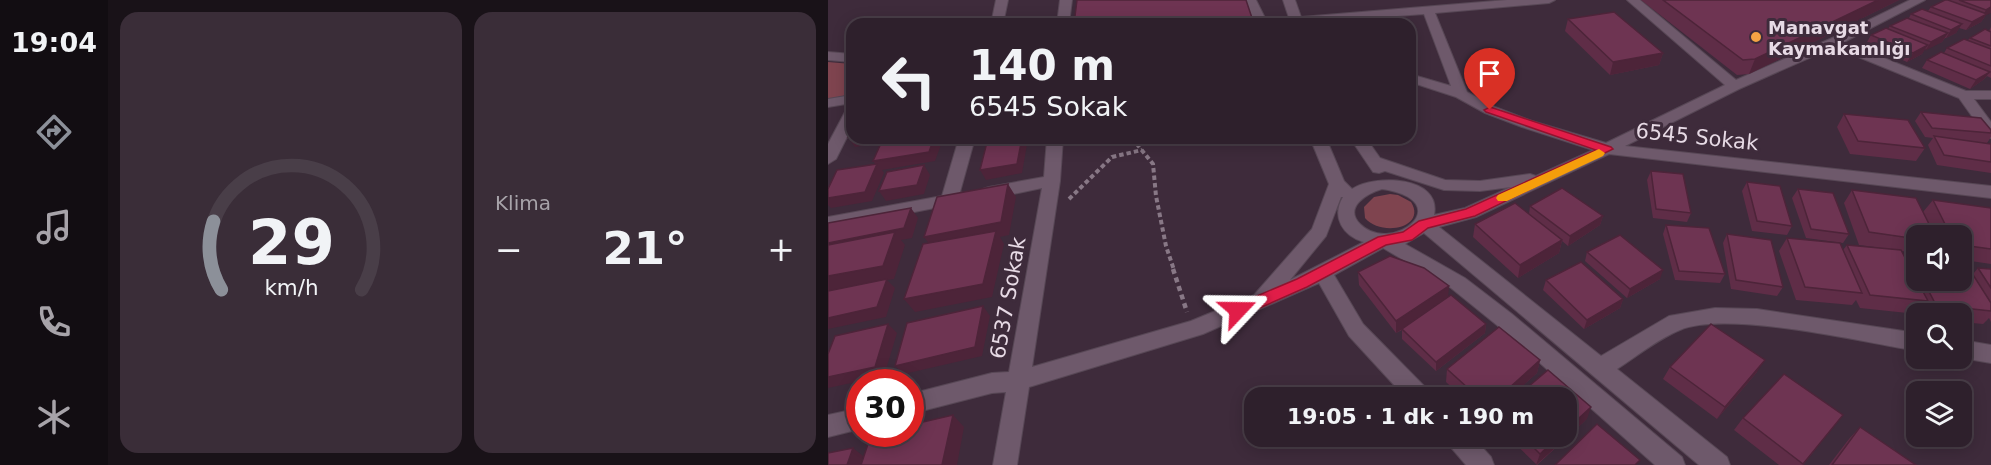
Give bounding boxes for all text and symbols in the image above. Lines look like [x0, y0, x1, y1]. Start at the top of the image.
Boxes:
place label: Manavgat Kaymakamlığı [1768, 17, 1910, 59]
text: 19:04 [11, 27, 97, 58]
marker: Manavgat Kaymakamlığı [1749, 30, 1763, 44]
text: 140 m [969, 41, 1115, 90]
icon: left [870, 42, 948, 120]
pin [1464, 48, 1515, 110]
icon: arrive [1473, 57, 1506, 90]
text: 6545 Sokak [969, 91, 1127, 122]
icon: directions [33, 111, 75, 153]
street label: 6545 Sokak [1635, 119, 1760, 155]
text: Klima [495, 191, 551, 215]
icon: music [33, 206, 75, 248]
text: 29 [248, 206, 334, 279]
text: 21° [602, 222, 688, 275]
map controls [1906, 225, 1972, 447]
button: sound [1906, 225, 1972, 291]
text: − [495, 230, 523, 269]
text: + [767, 230, 795, 269]
street label: 6537 Sokak [985, 234, 1031, 361]
text: km/h [264, 275, 318, 300]
position arrow [1206, 278, 1270, 342]
icon: phone [33, 301, 75, 343]
button: search [1906, 303, 1972, 369]
speed limit sign: 30 [846, 369, 924, 447]
button: layers [1906, 381, 1972, 447]
icon: climate [33, 396, 75, 438]
text: 19:05 · 1 dk · 190 m [1287, 404, 1534, 429]

